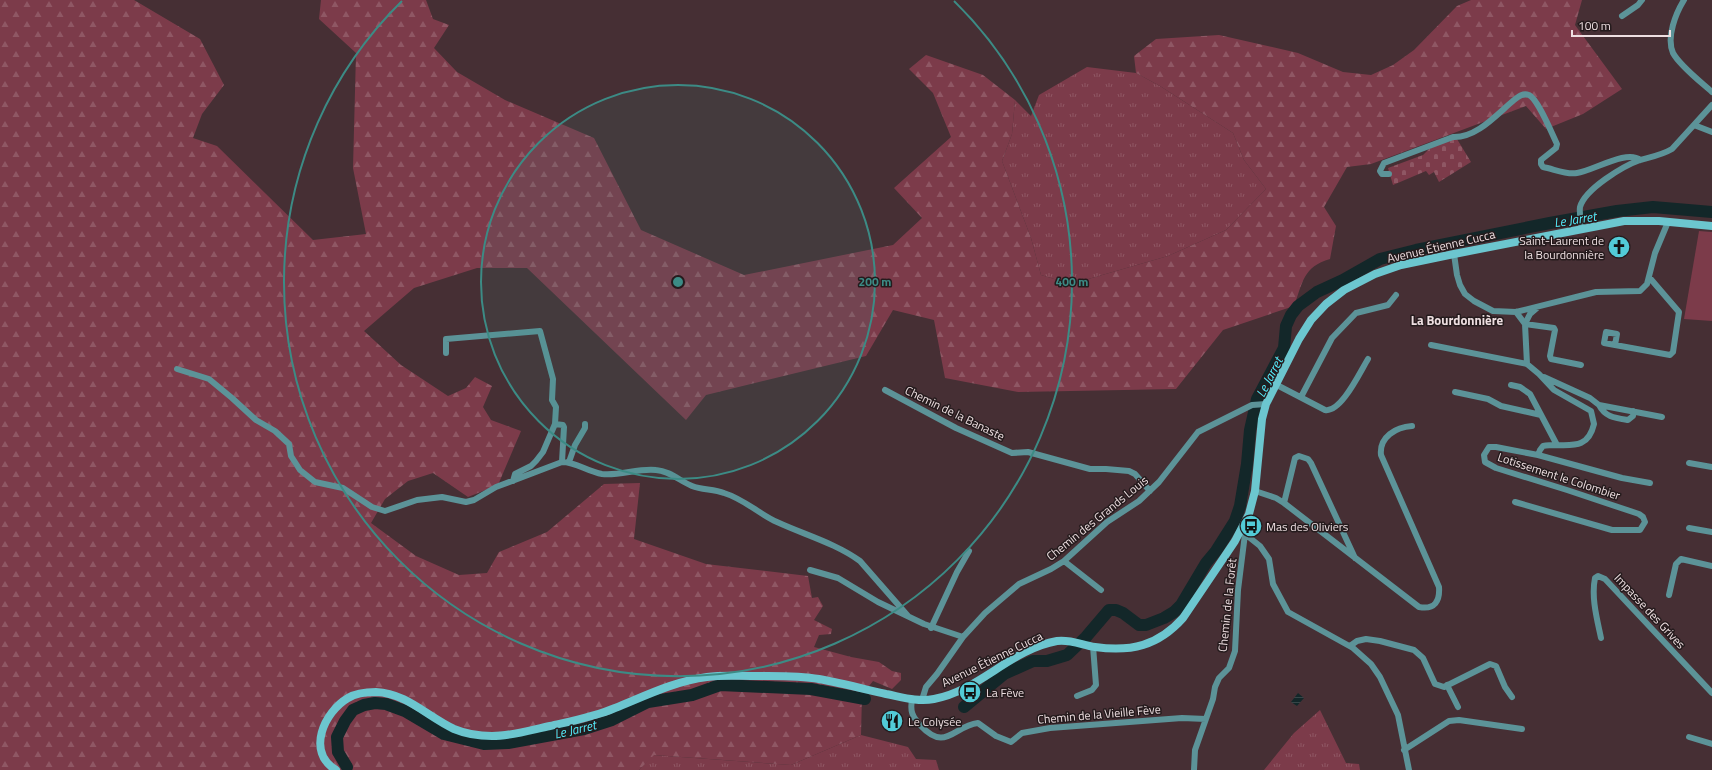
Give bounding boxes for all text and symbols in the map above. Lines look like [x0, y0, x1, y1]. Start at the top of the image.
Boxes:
scale bar [1572, 12, 1670, 38]
text: 100 m [1578, 16, 1611, 35]
water label: Le Jarret [1552, 206, 1599, 232]
street label: Avenue Étienne Cucca [1385, 224, 1497, 268]
place label: Saint-Laurent de la Bourdonnière [1519, 231, 1604, 264]
church icon: Saint-Laurent de la Bourdonnière [1606, 234, 1632, 260]
text: 200 m [859, 272, 891, 291]
text: 400 m [1056, 272, 1088, 291]
centre of rings [671, 275, 685, 289]
district label: La Bourdonnière [1411, 310, 1504, 330]
water label: Le Jarret [1250, 352, 1288, 400]
street label: Chemin de la Banaste [902, 381, 1008, 445]
street label: Lotissement le Colombier [1495, 447, 1623, 505]
street label: Chemin des Grands Louis [1042, 471, 1152, 565]
bus stop icon: Mas des Oliviers [1238, 513, 1264, 539]
place label: Mas des Oliviers [1266, 517, 1349, 536]
street label: Chemin de la Forêt [1213, 557, 1241, 653]
street label: Impasse des Grives [1610, 569, 1690, 653]
street label: Avenue Étienne Cucca [938, 626, 1046, 692]
bus stop icon: La Fève [957, 679, 983, 705]
place label: La Fève [986, 683, 1024, 702]
street label: Chemin de la Vieille Fève [1037, 699, 1161, 729]
restaurant icon: Le Colysée [879, 708, 905, 734]
place label: Le Colysée [908, 712, 961, 731]
water label: Le Jarret [552, 714, 600, 744]

